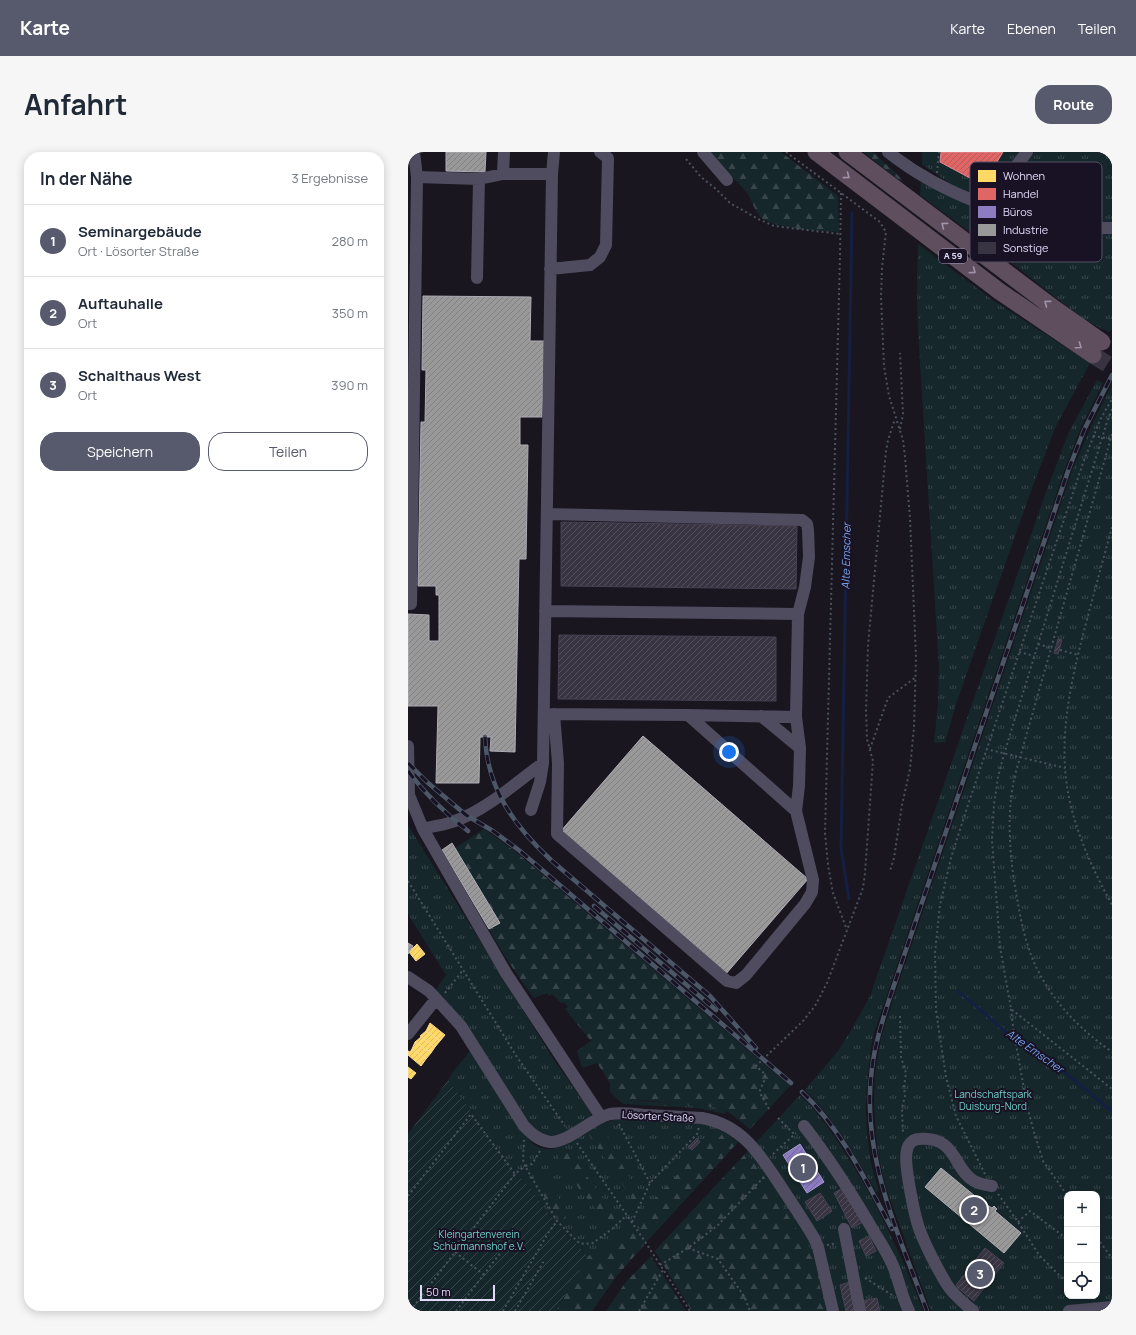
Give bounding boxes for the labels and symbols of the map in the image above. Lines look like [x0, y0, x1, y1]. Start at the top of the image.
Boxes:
legend [970, 162, 1102, 262]
text: Wohnen [1003, 168, 1045, 183]
one-way arrow [842, 171, 849, 178]
text: Handel [1003, 186, 1039, 201]
text: Büros [1003, 204, 1033, 219]
text: Industrie [1003, 222, 1049, 237]
one-way arrow [941, 223, 948, 230]
text: Sonstige [1003, 240, 1049, 255]
road number: A 59 [939, 249, 967, 263]
one-way arrow [968, 266, 975, 273]
one-way arrow [1045, 301, 1052, 308]
one-way arrow [1075, 341, 1082, 349]
water label: Alte Emscher [837, 520, 854, 589]
your location [719, 742, 739, 762]
water label: Alte Emscher [1004, 1025, 1069, 1077]
park label: Landschaftspark Duisburg-Nord [954, 1087, 1033, 1113]
street label: Lösorter Straße [622, 1107, 694, 1125]
pin: 1 [790, 1153, 816, 1183]
pin: 2 [961, 1195, 987, 1225]
park label: Kleingartenverein Schürmannshof e.V. [433, 1227, 525, 1253]
pin: 3 [967, 1259, 993, 1289]
scale bar [420, 1283, 495, 1302]

